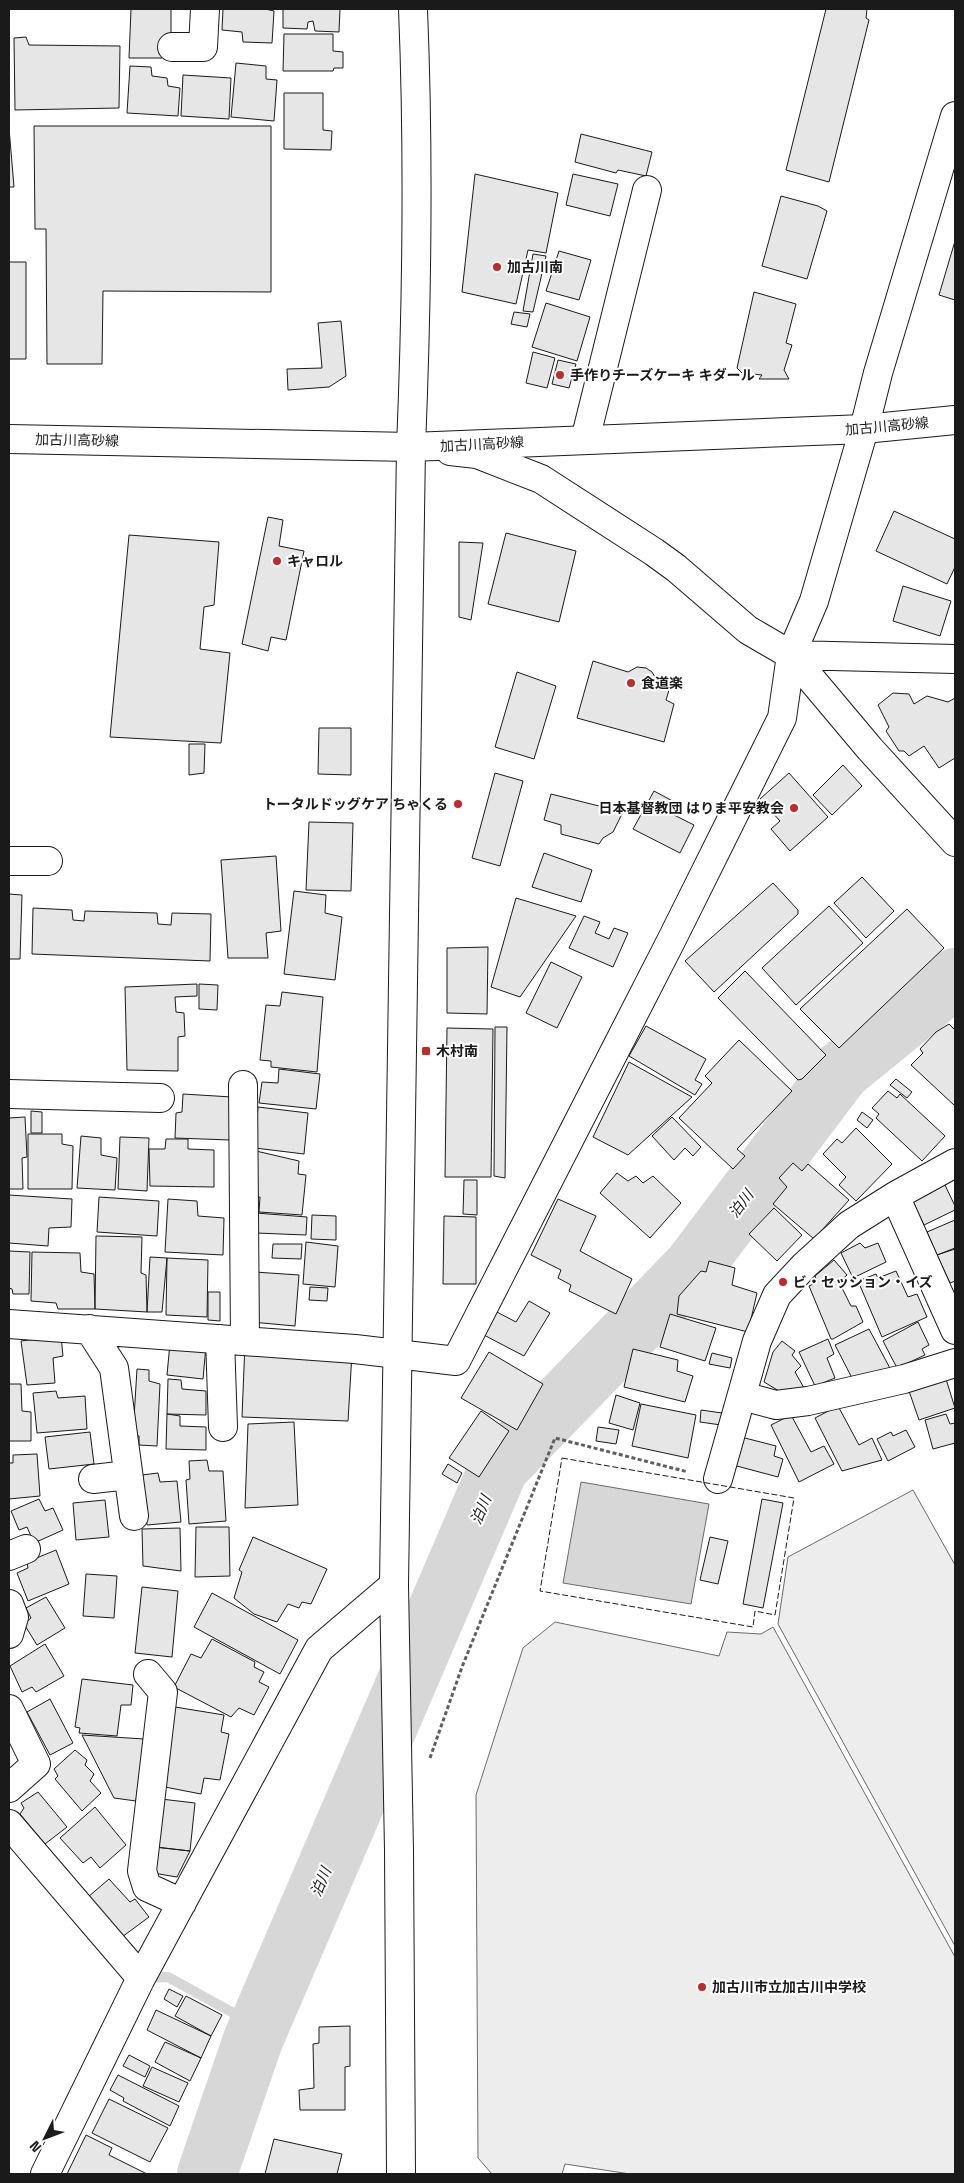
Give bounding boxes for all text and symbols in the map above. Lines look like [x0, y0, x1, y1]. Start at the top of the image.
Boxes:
place label: 加古川南 [507, 258, 563, 276]
marker: 加古川南 [491, 261, 503, 273]
place label: 手作りチーズケーキ キダール [570, 366, 755, 384]
marker: 手作りチーズケーキ キダール [554, 369, 566, 381]
street label: 加古川高砂線 [844, 413, 930, 439]
street label: 加古川高砂線 [35, 430, 119, 450]
street label: 加古川高砂線 [440, 433, 524, 455]
place label: キャロル [287, 552, 343, 570]
marker: キャロル [271, 555, 283, 567]
place label: 食道楽 [641, 674, 683, 692]
marker: 食道楽 [625, 677, 637, 689]
place label: トータルドッグケア ちゃくる [263, 795, 448, 813]
marker: トータルドッグケア ちゃくる [452, 798, 464, 810]
place label: 日本基督教団 はりま平安教会 [598, 799, 784, 817]
marker: 日本基督教団 はりま平安教会 [788, 802, 800, 814]
place label: 木村南 [436, 1042, 478, 1060]
marker: 木村南 [420, 1045, 432, 1057]
water label: 泊川 [724, 1184, 758, 1221]
place label: ビ・セッション・イズ [793, 1273, 933, 1291]
marker: ビ・セッション・イズ [777, 1276, 789, 1288]
water label: 泊川 [466, 1490, 496, 1527]
water label: 泊川 [306, 1862, 336, 1899]
place label: 加古川市立加古川中学校 [712, 1978, 866, 1996]
marker: 加古川市立加古川中学校 [696, 1981, 708, 1993]
north arrow [20, 2113, 70, 2163]
text: N [26, 2137, 45, 2156]

